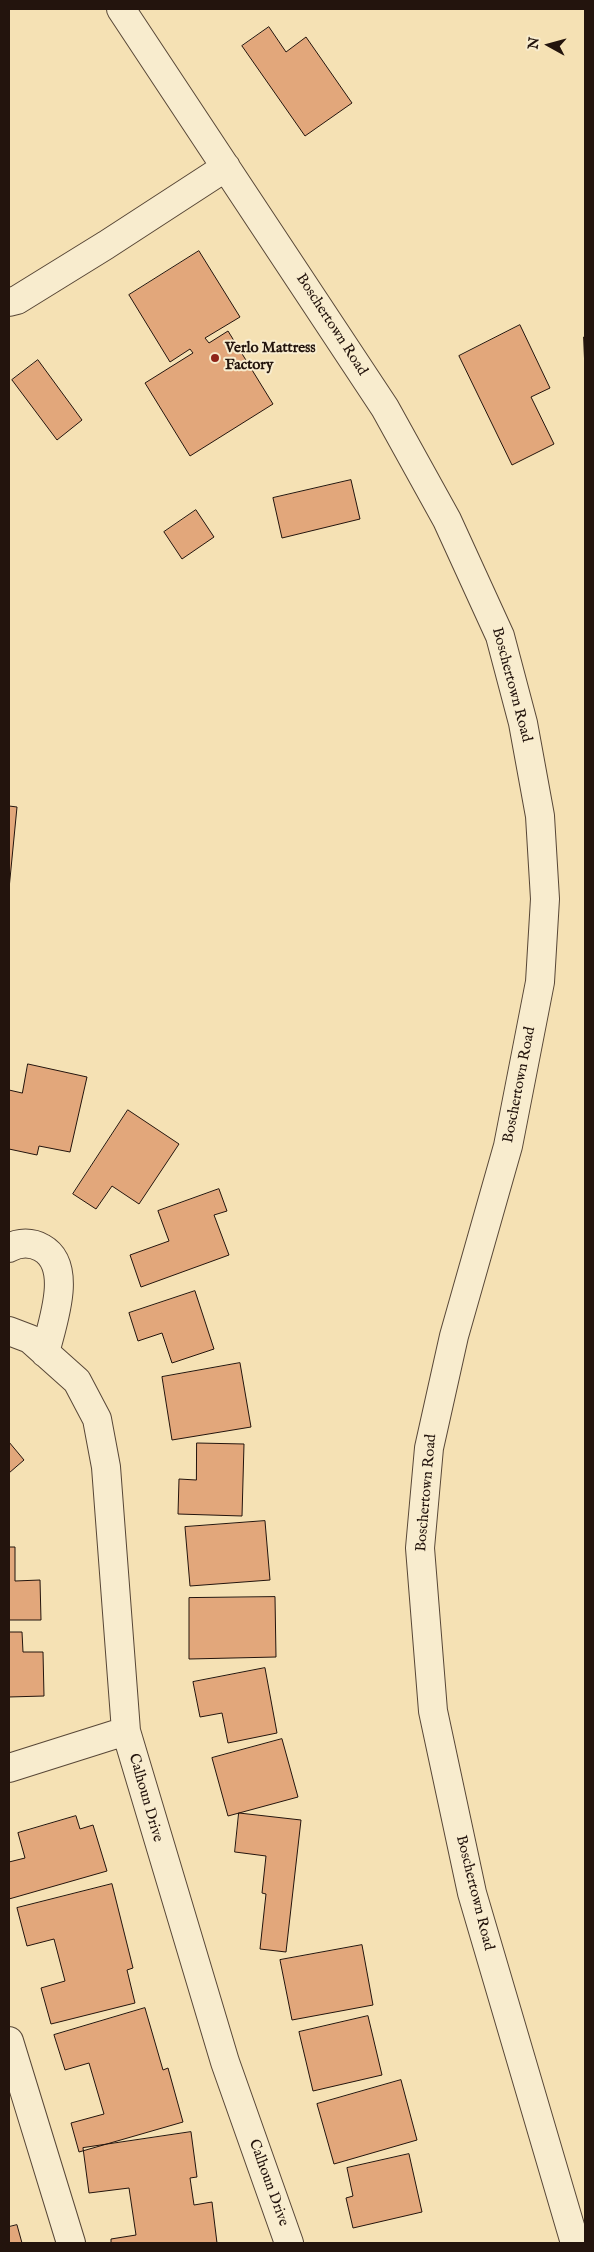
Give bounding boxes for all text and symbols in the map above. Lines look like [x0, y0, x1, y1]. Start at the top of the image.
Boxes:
north arrow [524, 20, 574, 70]
text: N [524, 36, 544, 50]
street label: Boschertown Road [291, 271, 371, 379]
place label: Verlo Mattress Factory [225, 340, 316, 375]
marker: Verlo Mattress Factory [209, 352, 221, 364]
street label: Boschertown Road [487, 626, 535, 744]
street label: Boschertown Road [500, 1025, 540, 1145]
street label: Boschertown Road [413, 1433, 441, 1553]
street label: Calhoun Drive [124, 1752, 166, 1844]
street label: Boschertown Road [451, 1834, 497, 1952]
street label: Calhoun Drive [244, 2137, 292, 2229]

